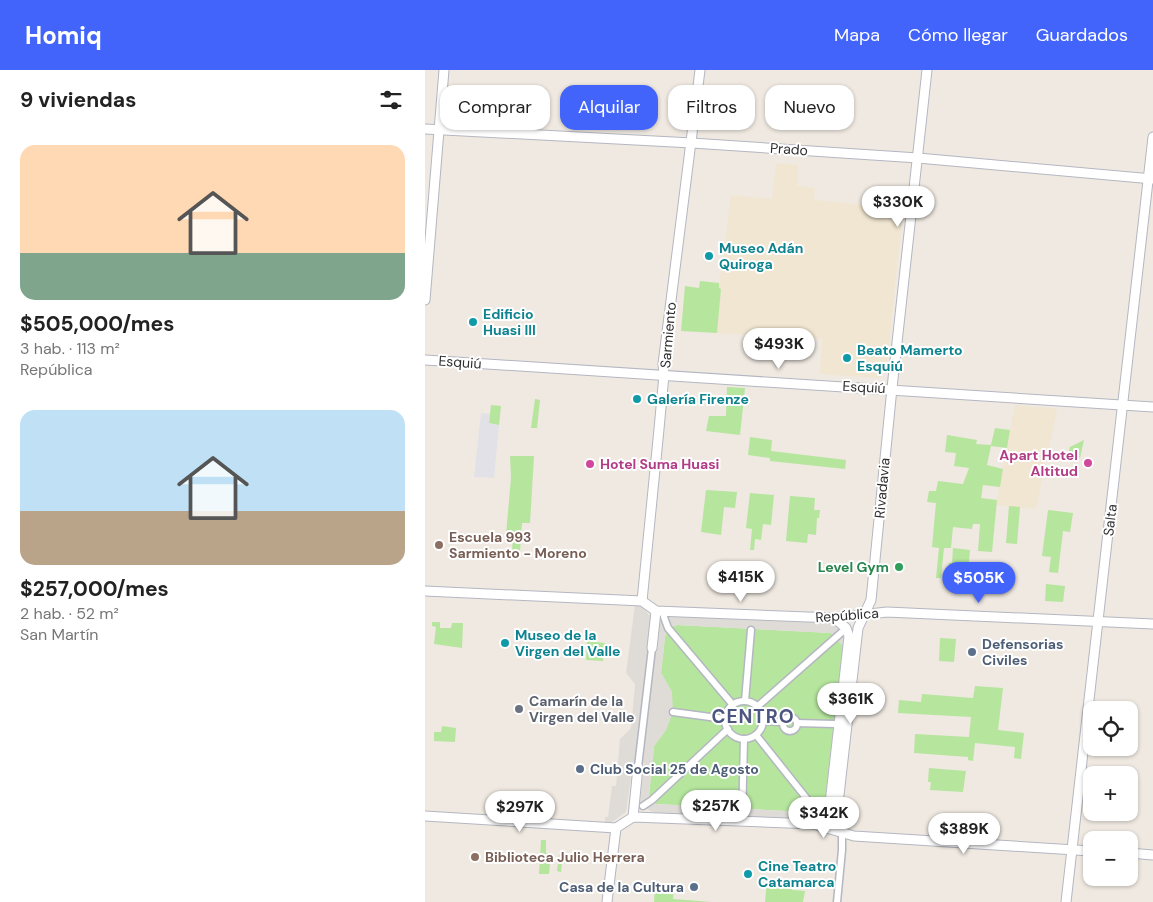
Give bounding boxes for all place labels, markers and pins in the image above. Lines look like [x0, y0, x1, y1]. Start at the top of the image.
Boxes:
pin: $330K [863, 186, 933, 228]
place label: Museo Adán Quiroga [719, 239, 803, 273]
marker: Museo Adán Quiroga [703, 250, 715, 262]
place label: Edificio Huasi III [483, 305, 536, 339]
marker: Edificio Huasi III [467, 316, 479, 328]
pin: $493K [744, 328, 814, 370]
place label: Beato Mamerto Esquiú [857, 341, 963, 375]
marker: Beato Mamerto Esquiú [841, 352, 853, 364]
place label: Galería Firenze [647, 390, 749, 408]
marker: Galería Firenze [631, 393, 643, 405]
place label: Apart Hotel Altitud [999, 446, 1078, 480]
place label: Hotel Suma Huasi [600, 455, 720, 473]
marker: Apart Hotel Altitud [1082, 457, 1094, 469]
marker: Hotel Suma Huasi [584, 458, 596, 470]
place label: Escuela 993 Sarmiento - Moreno [449, 528, 587, 562]
marker: Escuela 993 Sarmiento - Moreno [433, 539, 445, 551]
place label: Level Gym [818, 558, 889, 576]
pin: $415K [706, 560, 776, 603]
marker: Level Gym [893, 561, 905, 573]
pin: $505K [944, 562, 1014, 604]
place label: Museo de la Virgen del Valle [515, 626, 620, 660]
place label: Defensorias Civiles [982, 635, 1064, 669]
marker: Museo de la Virgen del Valle [499, 637, 511, 649]
marker: Defensorias Civiles [966, 646, 978, 658]
pin: $361K [816, 682, 886, 725]
place label: Camarín de la Virgen del Valle [529, 692, 634, 726]
marker: Camarín de la Virgen del Valle [513, 703, 525, 715]
place label: Club Social 25 de Agosto [590, 760, 759, 778]
marker: Club Social 25 de Agosto [574, 763, 586, 775]
pin: $297K [485, 790, 555, 833]
pin: $257K [681, 790, 751, 832]
pin: $342K [789, 796, 859, 839]
pin: $389K [929, 812, 999, 855]
place label: Biblioteca Julio Herrera [485, 848, 645, 866]
marker: Biblioteca Julio Herrera [469, 851, 481, 863]
place label: Cine Teatro Catamarca [758, 857, 836, 891]
marker: Cine Teatro Catamarca [742, 868, 754, 880]
place label: Casa de la Cultura [559, 878, 684, 896]
marker: Casa de la Cultura [688, 881, 700, 893]

